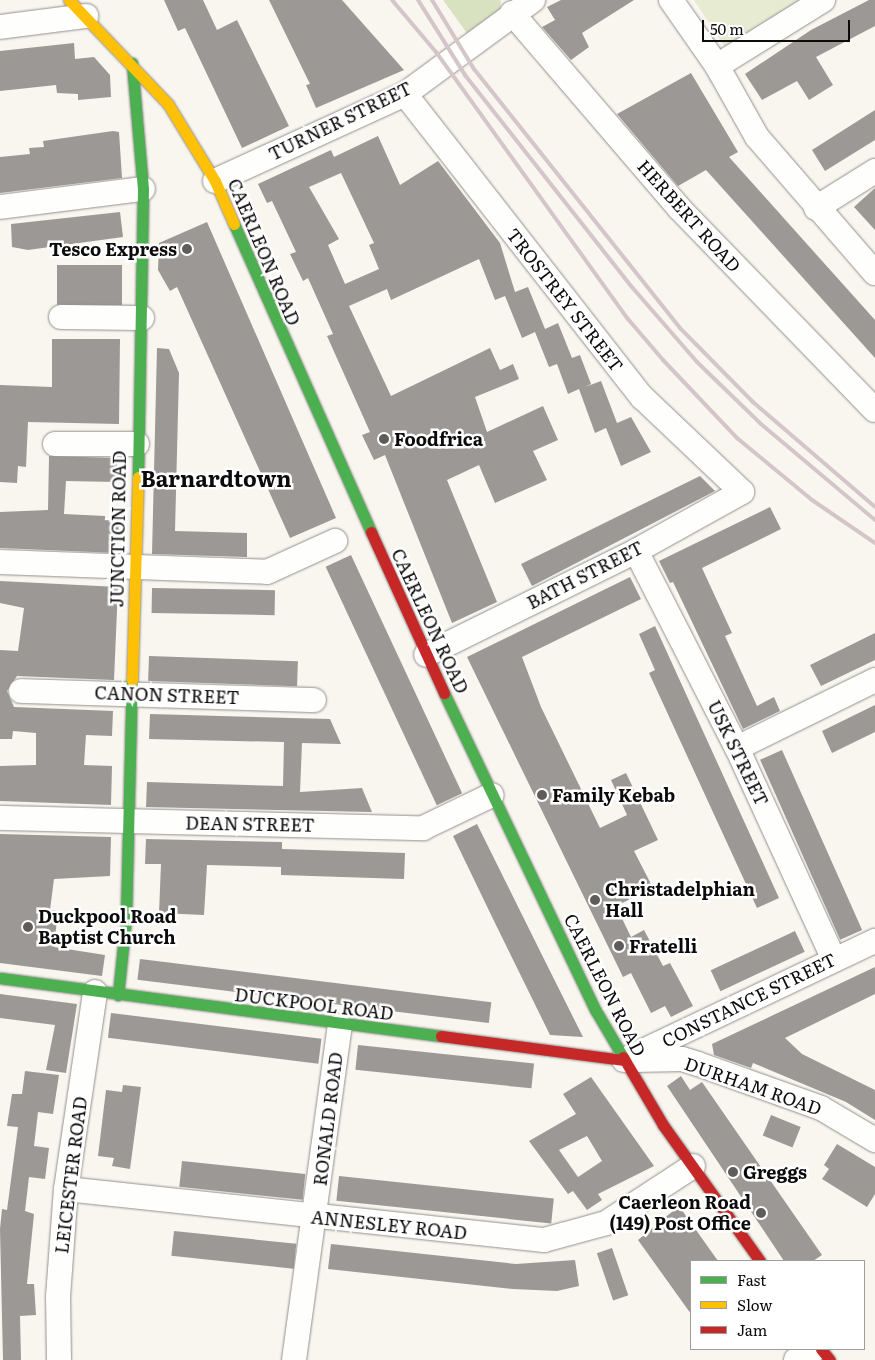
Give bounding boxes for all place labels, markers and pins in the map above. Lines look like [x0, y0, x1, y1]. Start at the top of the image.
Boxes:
place label: Tesco Express [49, 238, 177, 260]
marker: Tesco Express [181, 243, 193, 255]
place label: Foodfrica [394, 428, 483, 450]
marker: Foodfrica [378, 433, 390, 445]
place label: Family Kebab [552, 784, 675, 806]
marker: Family Kebab [536, 789, 548, 801]
place label: Christadelphian Hall [605, 879, 755, 922]
marker: Christadelphian Hall [589, 894, 601, 906]
place label: Duckpool Road Baptist Church [38, 906, 177, 949]
marker: Duckpool Road Baptist Church [22, 921, 34, 933]
place label: Fratelli [629, 935, 697, 957]
marker: Fratelli [613, 940, 625, 952]
place label: Greggs [743, 1161, 807, 1183]
marker: Greggs [727, 1166, 739, 1178]
place label: Caerleon Road (149) Post Office [610, 1192, 751, 1234]
marker: Caerleon Road (149) Post Office [755, 1207, 767, 1219]

